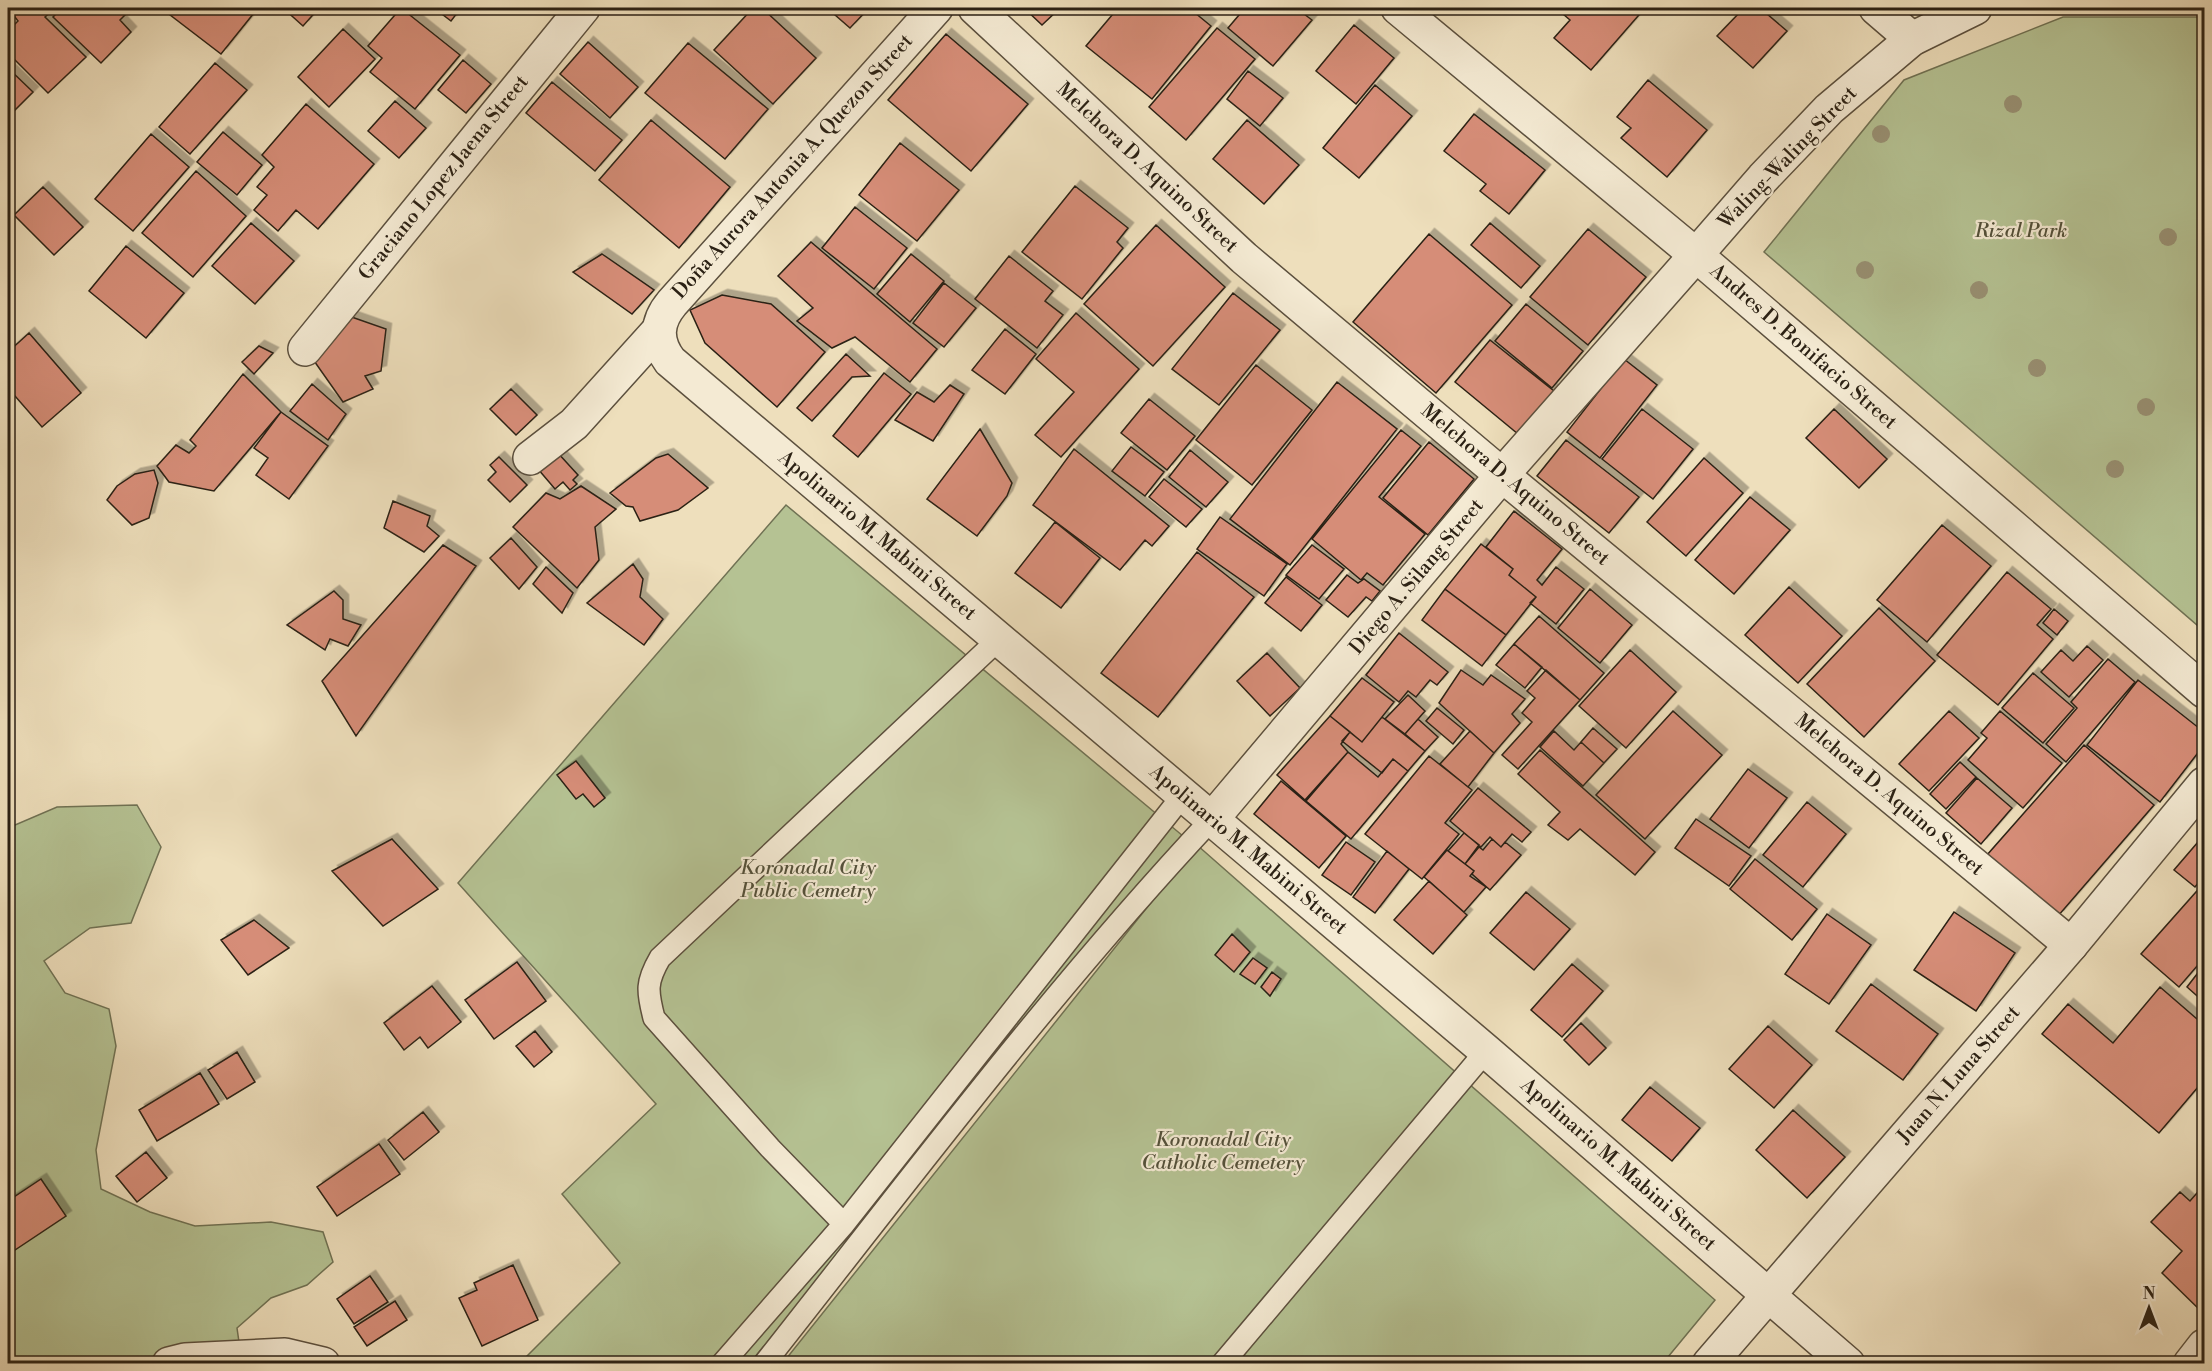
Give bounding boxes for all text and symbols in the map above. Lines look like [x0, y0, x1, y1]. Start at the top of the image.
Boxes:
street label: Doña Aurora Antonia A. Quezon Street [667, 29, 919, 305]
street label: Graciano Lopez Jaena Street [354, 70, 534, 286]
street label: Melchora D. Aquino Street [1051, 77, 1243, 259]
street label: Waling-Waling Street [1713, 81, 1863, 235]
park label: Rizal Park [1974, 219, 2067, 244]
street label: Andres D. Bonifacio Street [1703, 258, 1902, 435]
street label: Melchora D. Aquino Street [1415, 399, 1615, 571]
street label: Apolinario M. Mabini Street [772, 445, 981, 626]
street label: Diego A. Silang Street [1345, 494, 1489, 660]
street label: Melchora D. Aquino Street [1789, 709, 1989, 881]
street label: Apolinario M. Mabini Street [1143, 759, 1352, 940]
park label: Koronadal City Public Cemetry [739, 856, 876, 904]
street label: Juan N. Luna Street [1892, 1001, 2026, 1150]
street label: Apolinario M. Mabini Street [1514, 1073, 1721, 1257]
park label: Koronadal City Catholic Cemetery [1141, 1128, 1305, 1176]
north arrow [2119, 1278, 2179, 1338]
text: N [2143, 1284, 2156, 1304]

